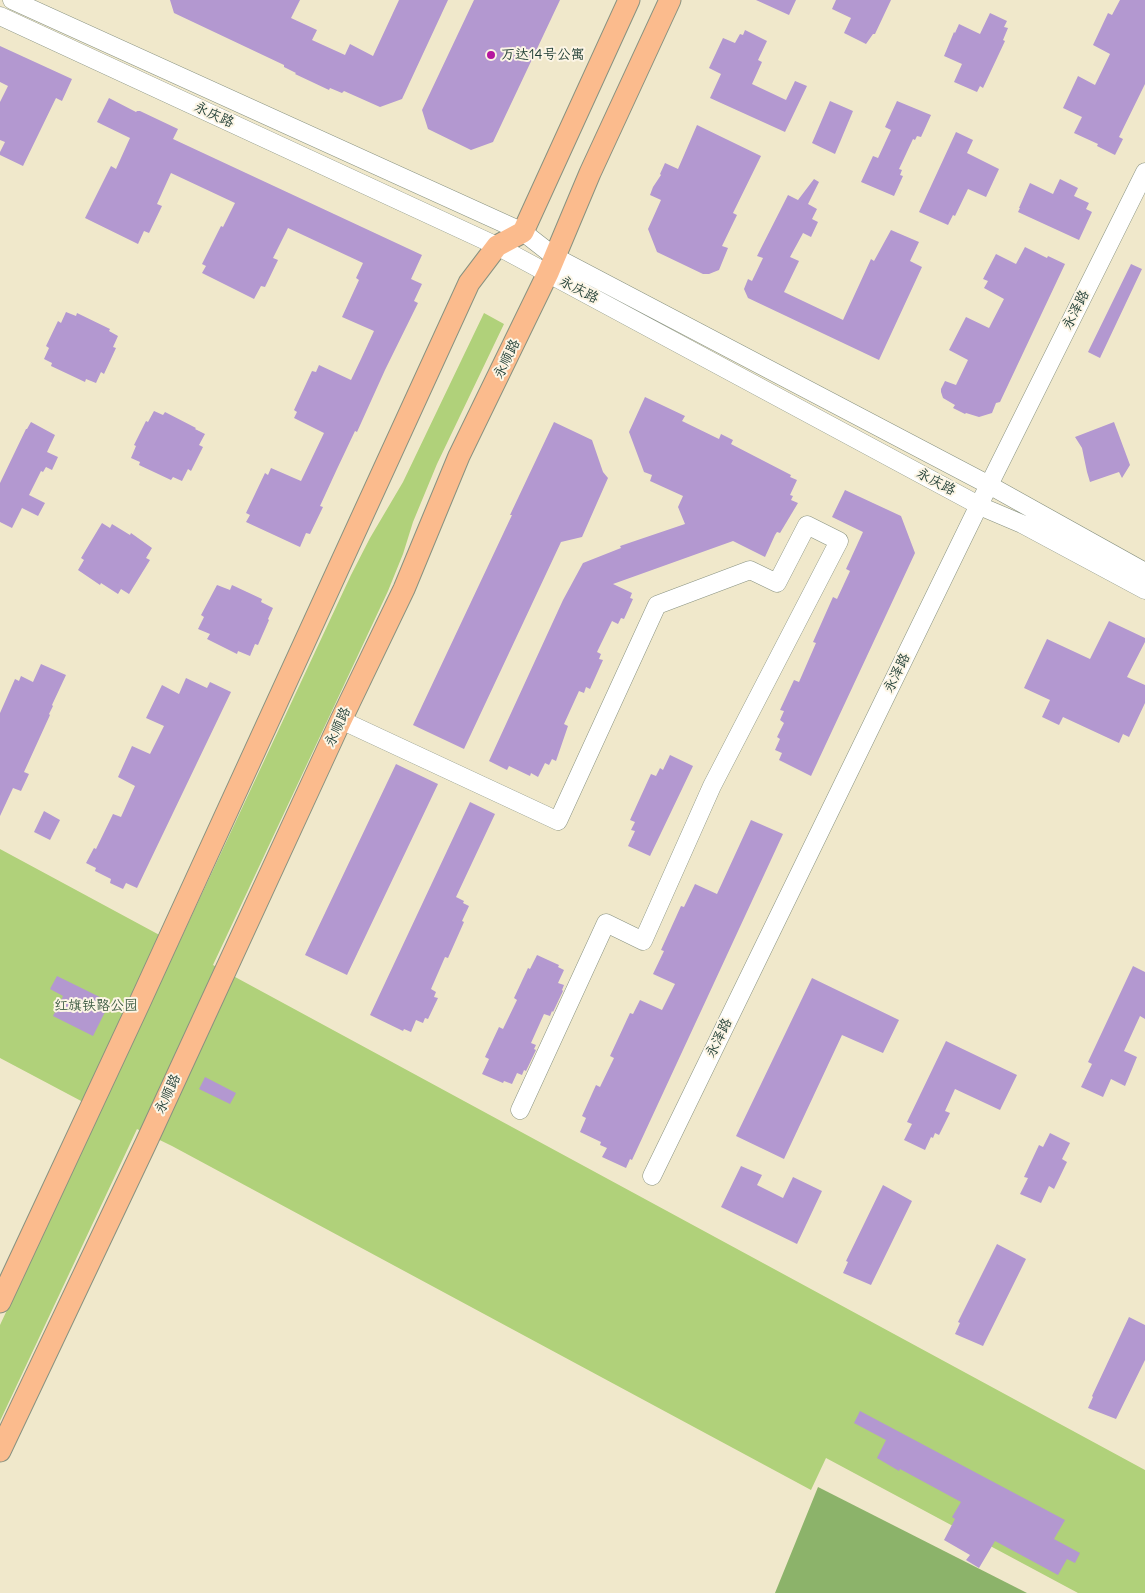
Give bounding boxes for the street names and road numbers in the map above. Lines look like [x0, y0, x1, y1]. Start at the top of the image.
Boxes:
street label: 永庆路 [191, 99, 237, 131]
street label: 永庆路 [557, 273, 601, 307]
street label: 永泽路 [1059, 287, 1093, 333]
street label: 永顺路 [490, 336, 524, 382]
street label: 永庆路 [914, 465, 958, 499]
street label: 永泽路 [880, 650, 914, 696]
street label: 永顺路 [322, 704, 354, 750]
street label: 永泽路 [702, 1015, 736, 1061]
street label: 永顺路 [152, 1071, 184, 1117]

